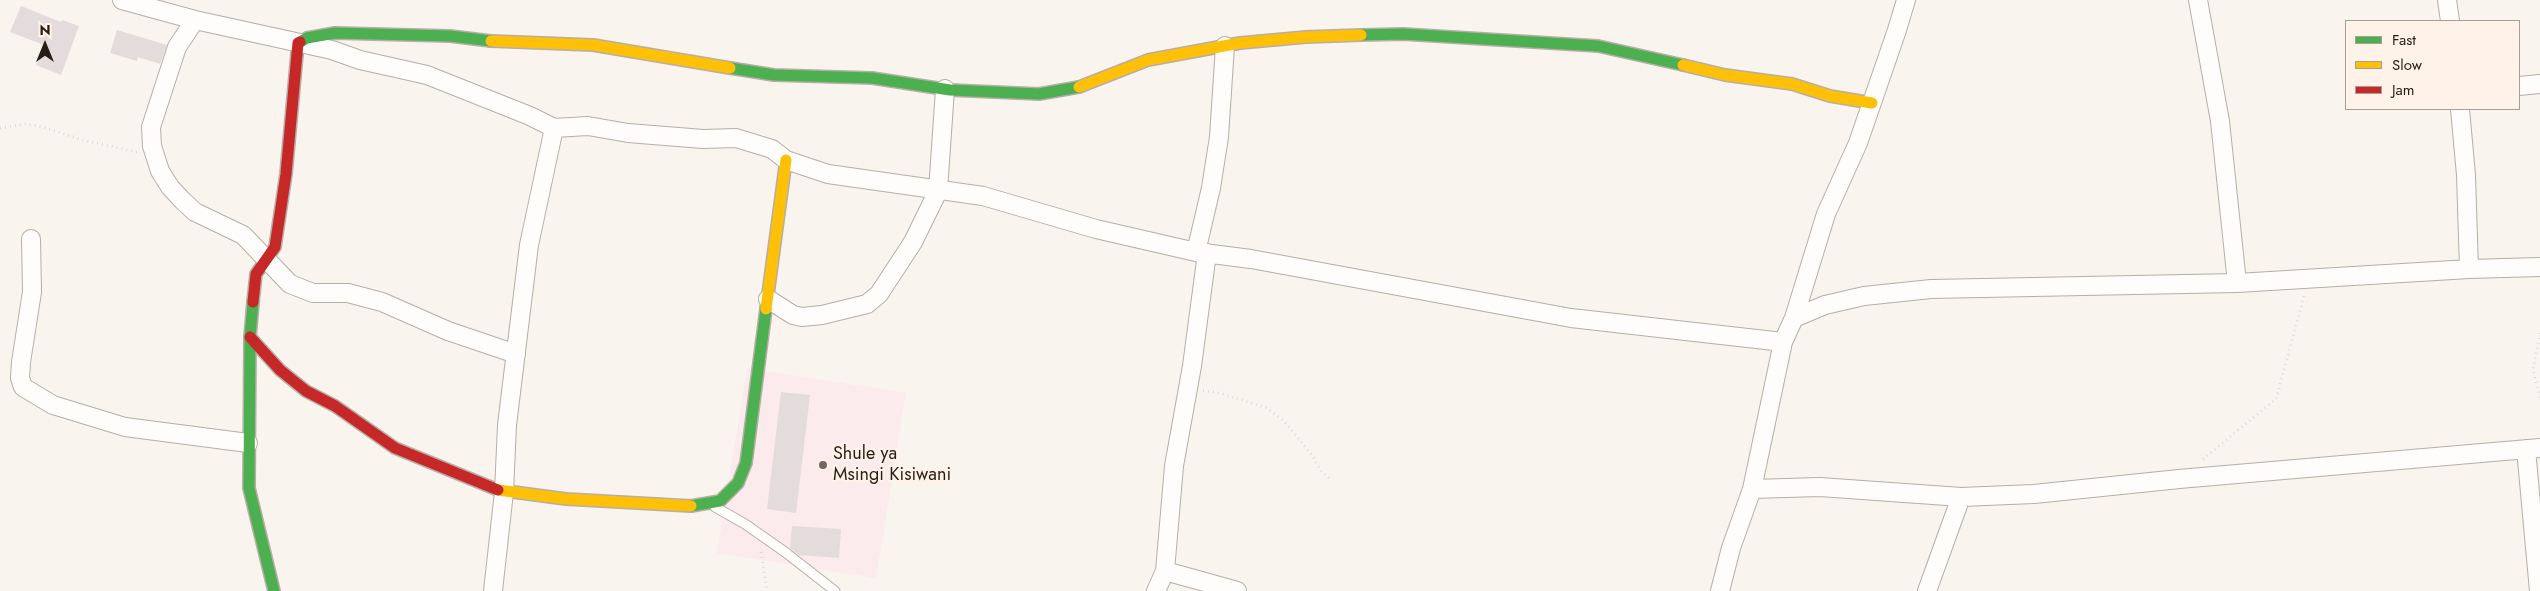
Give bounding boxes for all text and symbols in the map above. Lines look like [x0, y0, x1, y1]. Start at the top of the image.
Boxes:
north arrow [20, 20, 70, 70]
text: N [39, 20, 51, 40]
legend [2345, 20, 2520, 110]
text: Fast [2392, 29, 2416, 51]
text: Slow [2392, 54, 2422, 76]
text: Jam [2392, 79, 2415, 101]
place label: Shule ya Msingi Kisiwani [833, 444, 951, 486]
marker: Shule ya Msingi Kisiwani [817, 459, 829, 471]

